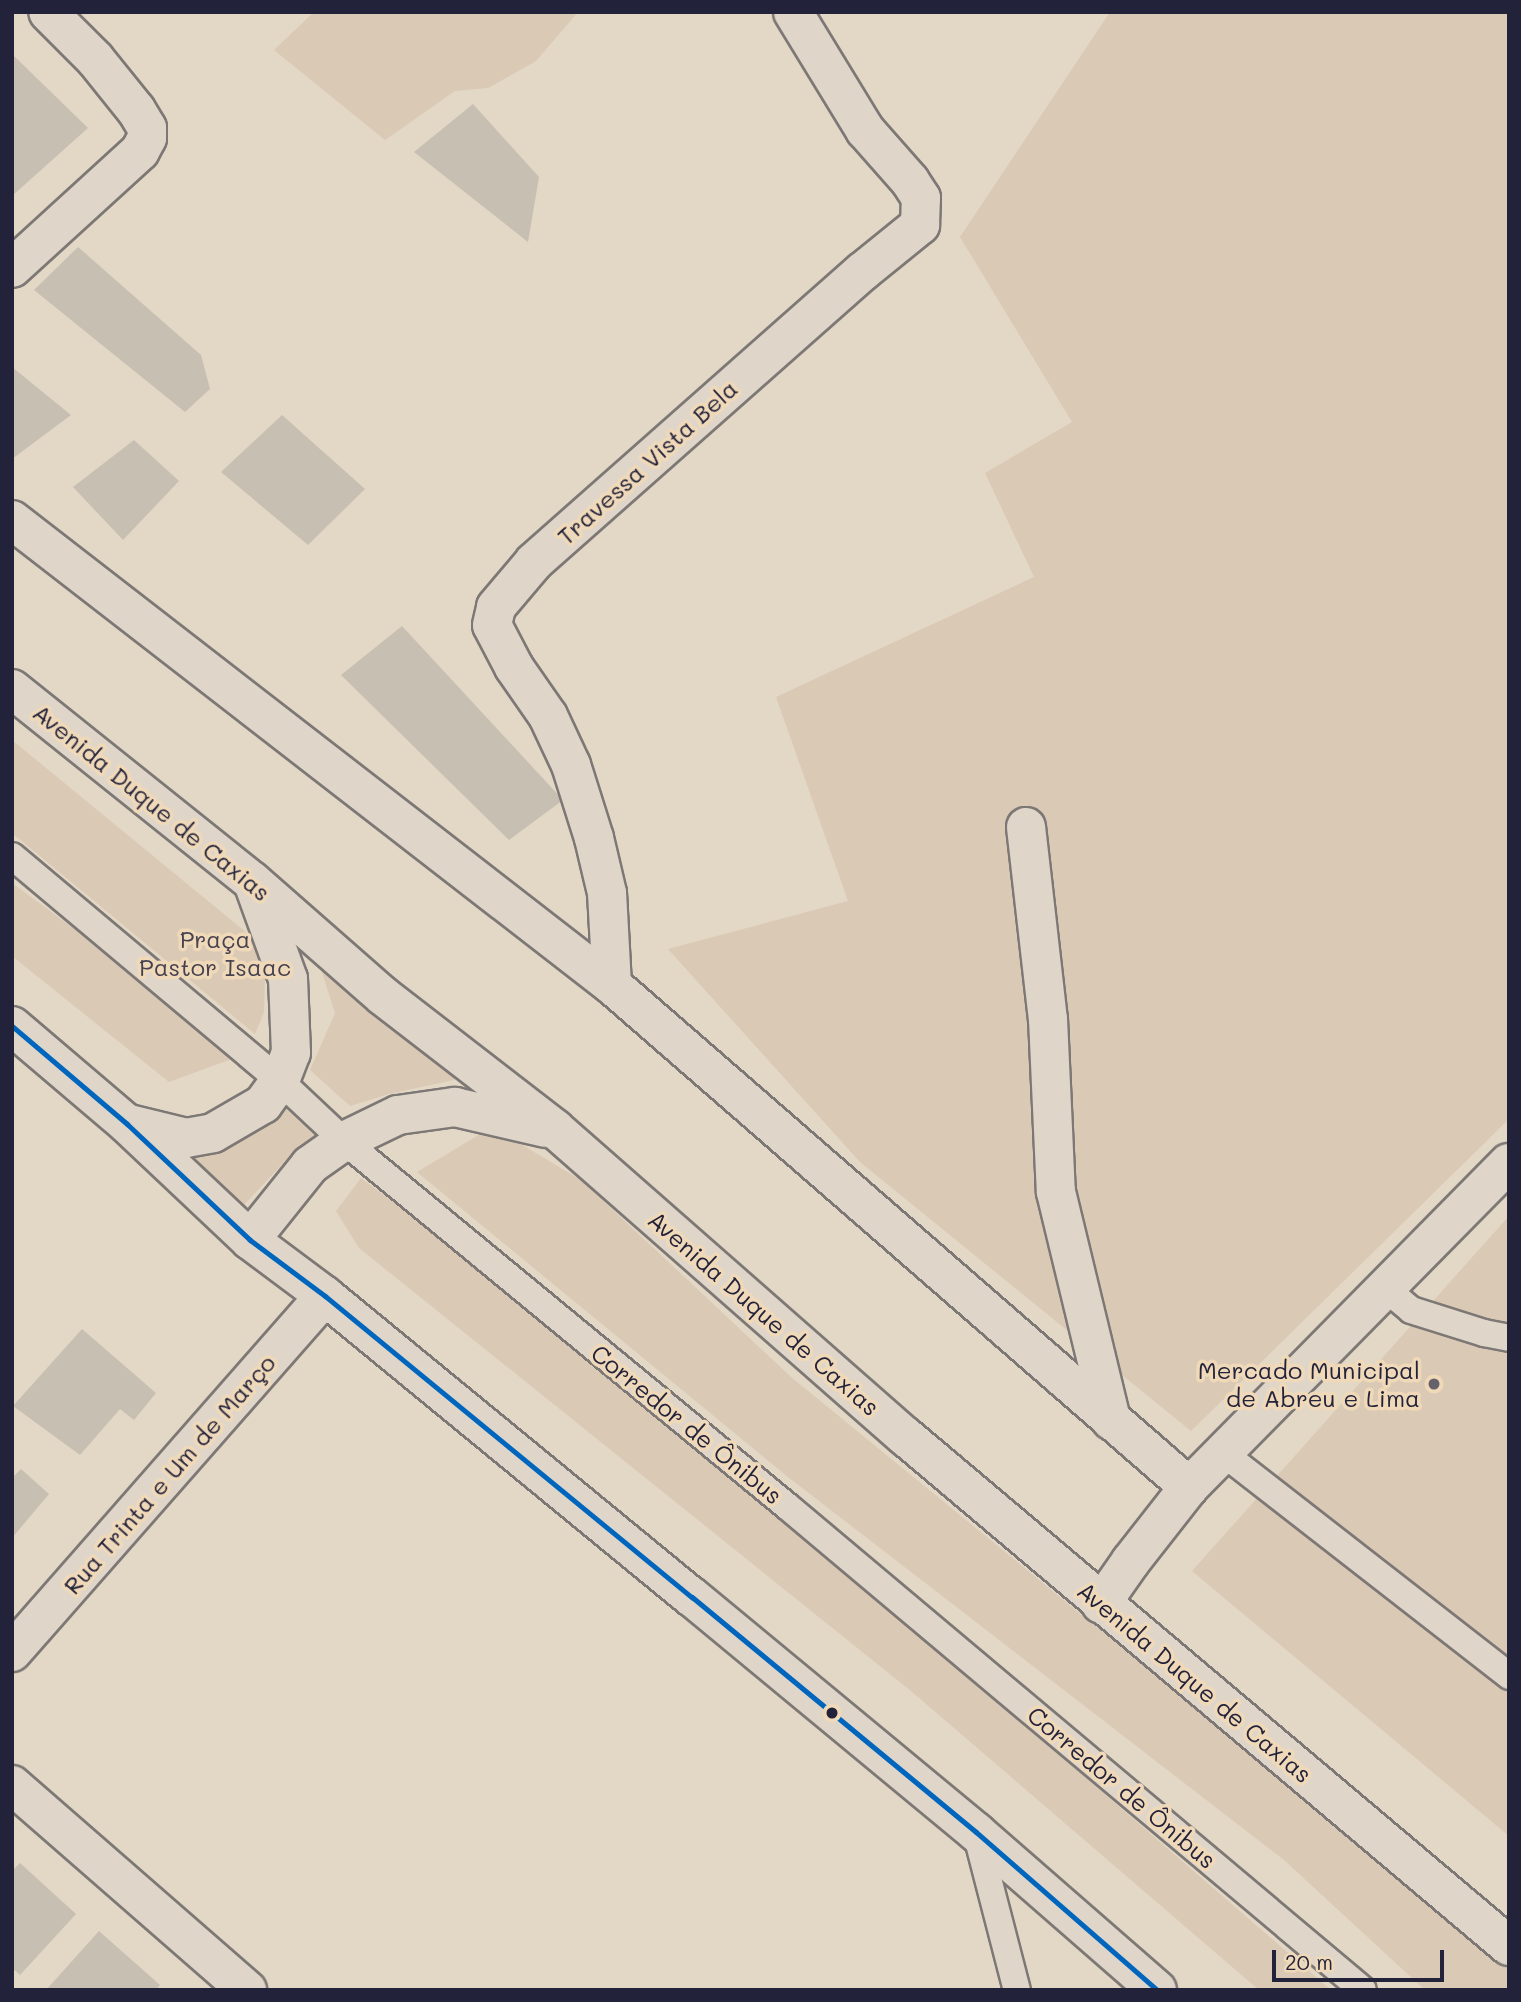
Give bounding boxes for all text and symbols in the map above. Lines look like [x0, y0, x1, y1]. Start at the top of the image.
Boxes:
street label: Travessa Vista Bela [551, 374, 743, 550]
street label: Avenida Duque de Caxias [28, 697, 276, 907]
park label: Praça Pastor Isaac [139, 925, 291, 981]
street label: Avenida Duque de Caxias [643, 1205, 885, 1421]
street label: Corredor de Ônibus [586, 1338, 788, 1510]
street label: Rua Trinta e Um de Março [57, 1348, 281, 1600]
place label: Mercado Municipal de Abreu e Lima [1198, 1356, 1420, 1412]
marker: Mercado Municipal de Abreu e Lima [1426, 1376, 1442, 1392]
street label: Avenida Duque de Caxias [1072, 1576, 1318, 1788]
street label: Corredor de Ônibus [1022, 1700, 1222, 1874]
unlabelled marker [825, 1706, 839, 1720]
scale bar [1276, 1936, 1448, 1980]
text: 20 m [1285, 1948, 1333, 1975]

